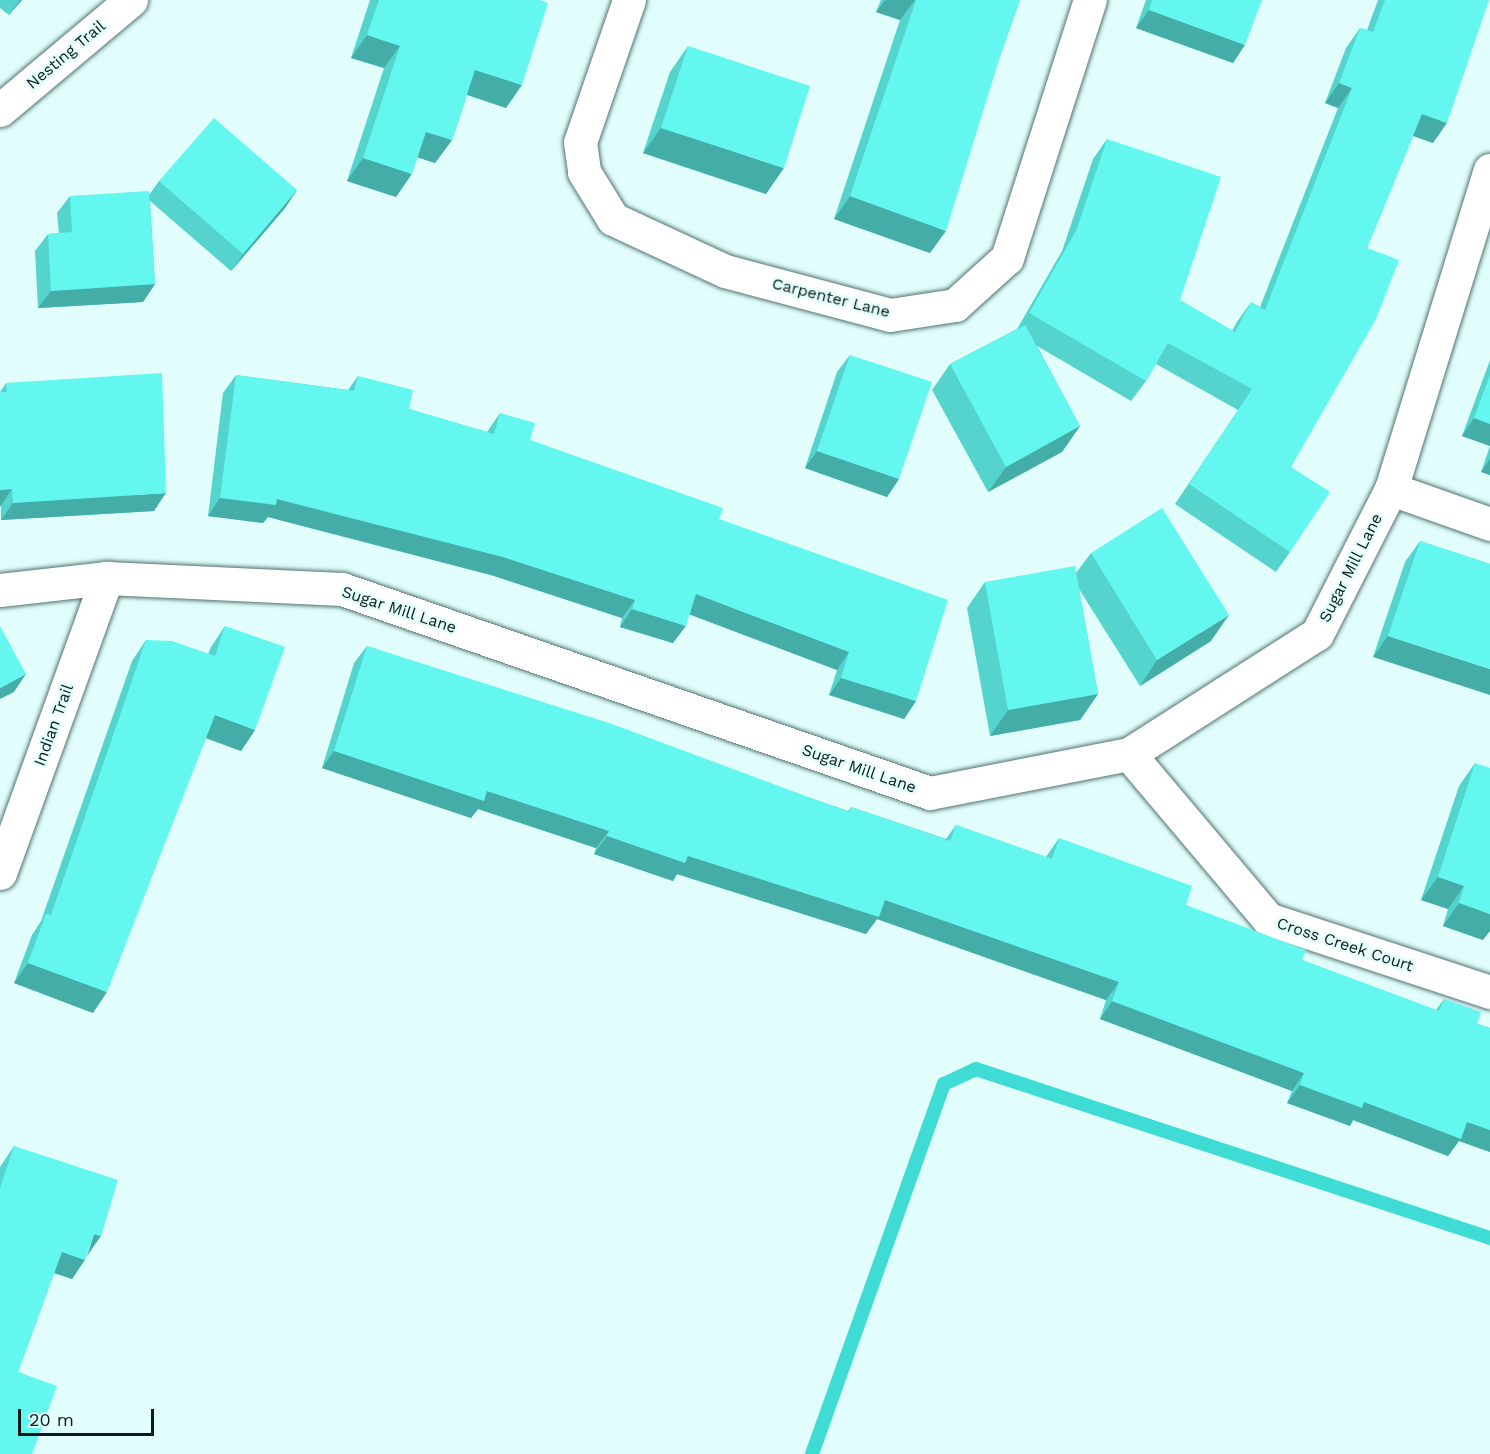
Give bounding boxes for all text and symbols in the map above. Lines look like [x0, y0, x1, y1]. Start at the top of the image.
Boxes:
street label: Nesting Trail [23, 16, 109, 94]
street label: Carpenter Lane [770, 274, 892, 322]
street label: Sugar Mill Lane [1315, 510, 1387, 626]
street label: Sugar Mill Lane [339, 582, 459, 638]
street label: Indian Trail [30, 681, 78, 769]
street label: Sugar Mill Lane [799, 740, 919, 798]
street label: Cross Creek Court [1274, 914, 1416, 976]
scale bar [21, 1397, 158, 1435]
text: 20 m [29, 1409, 74, 1430]

